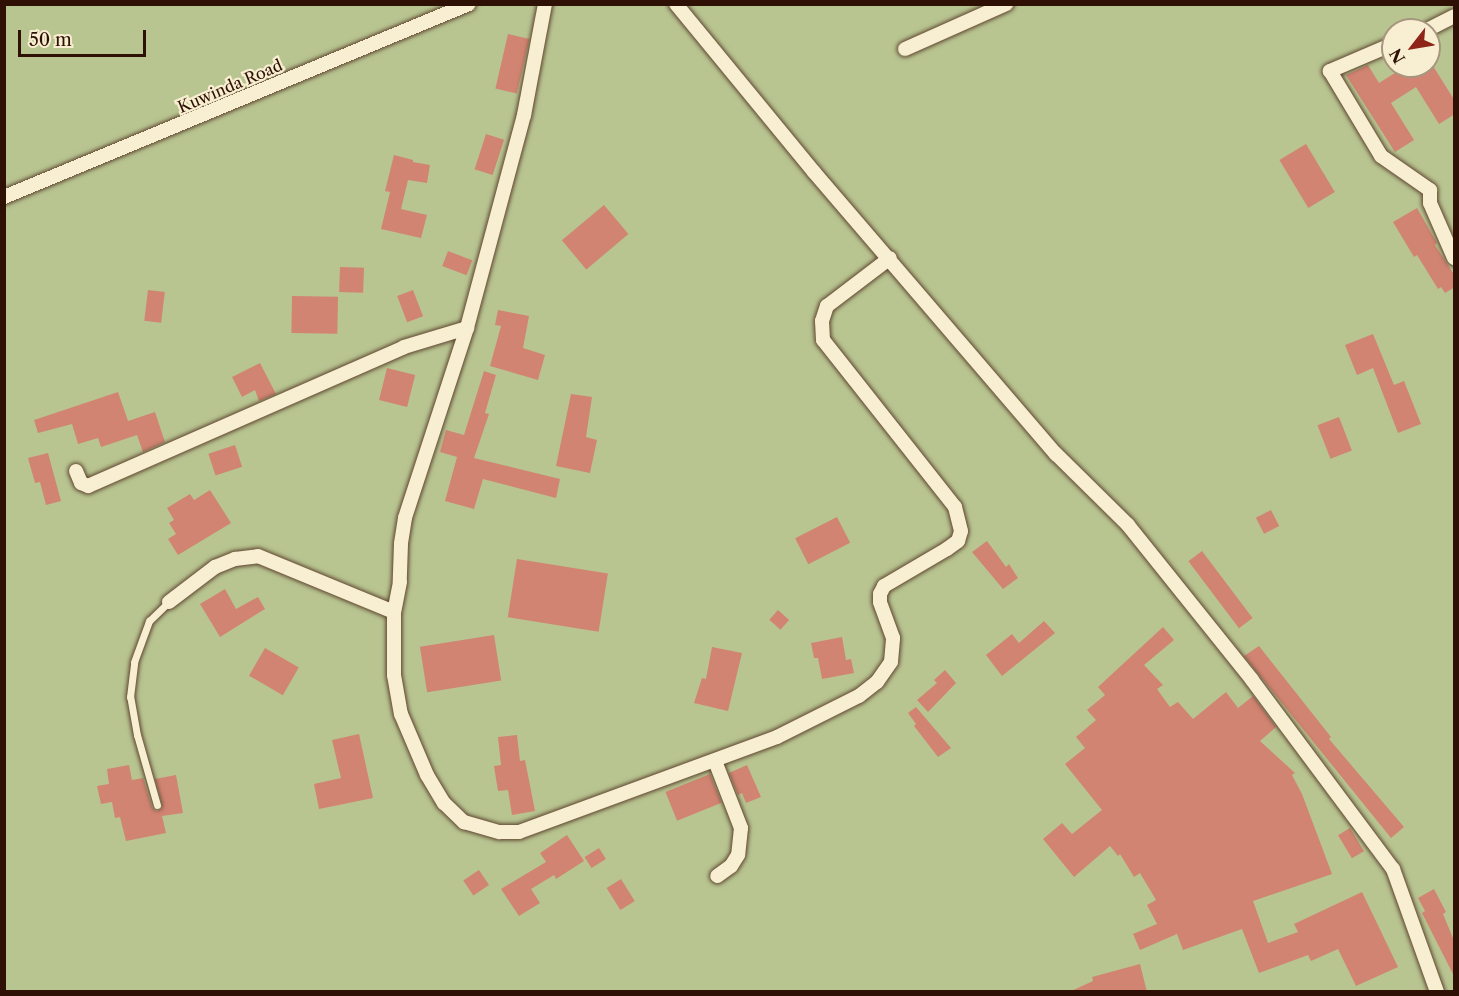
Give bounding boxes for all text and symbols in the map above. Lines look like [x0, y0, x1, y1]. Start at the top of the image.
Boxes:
scale bar [21, 18, 148, 56]
north arrow [1381, 18, 1441, 78]
text: 50 m [29, 29, 72, 51]
text: N [1385, 45, 1409, 67]
street label: Kuwinda Road [175, 55, 285, 117]

